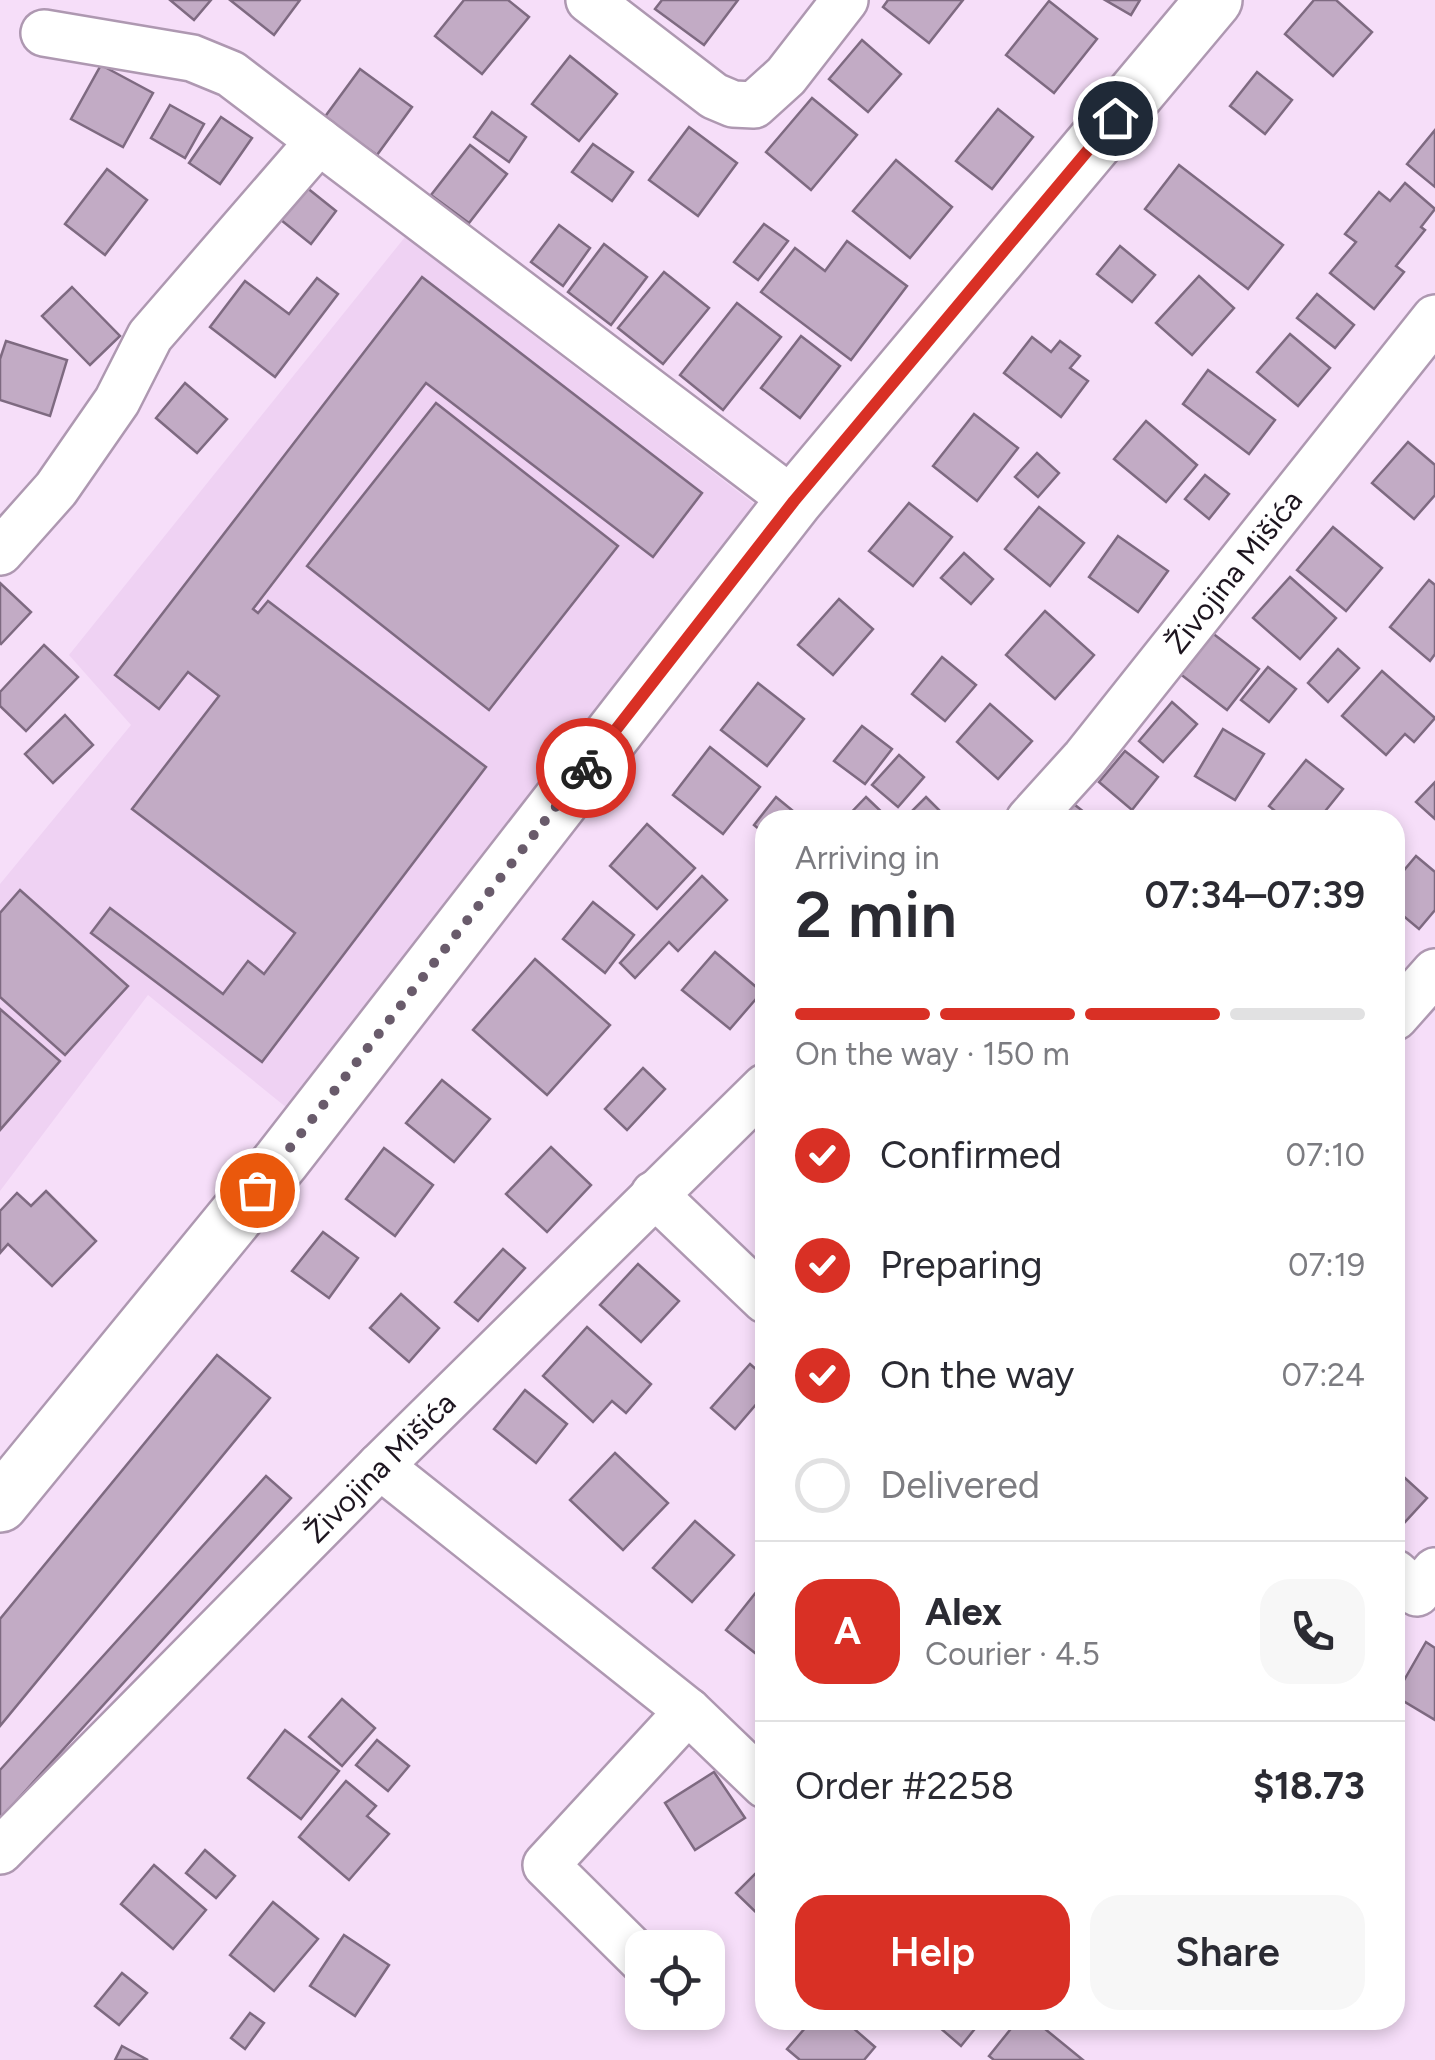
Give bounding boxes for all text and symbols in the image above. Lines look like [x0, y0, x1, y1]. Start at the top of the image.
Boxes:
pin [1073, 76, 1158, 161]
icon: home [1088, 91, 1143, 146]
street label: Živojina Mišića [1157, 482, 1310, 661]
courier [536, 718, 636, 818]
icon: bike [559, 741, 614, 796]
text: Arriving in [795, 839, 940, 877]
text: 07:34–07:39 [1144, 872, 1365, 918]
text: 2 min [795, 875, 957, 953]
text: On the way · 150 m [795, 1035, 1070, 1073]
icon: check [795, 1128, 850, 1183]
text: Confirmed [880, 1132, 1062, 1178]
text: 07:10 [1285, 1136, 1365, 1174]
pin [215, 1148, 300, 1233]
icon: bag [230, 1163, 285, 1218]
icon: check [795, 1238, 850, 1293]
text: Preparing [880, 1242, 1042, 1288]
text: 07:19 [1288, 1246, 1365, 1284]
icon: check [795, 1348, 850, 1403]
text: On the way [880, 1352, 1074, 1398]
text: 07:24 [1281, 1356, 1365, 1394]
street label: Živojina Mišića [296, 1384, 463, 1550]
text: Delivered [880, 1462, 1040, 1508]
button: phone [1260, 1579, 1365, 1684]
text: Alex [925, 1589, 1002, 1635]
text: A [834, 1608, 861, 1654]
text: Courier · 4.5 [925, 1635, 1100, 1673]
text: Order #2258 [795, 1763, 1014, 1809]
text: $18.73 [1253, 1763, 1365, 1809]
button: Help [795, 1895, 1070, 2010]
button: Share [1090, 1895, 1365, 2010]
map controls [625, 1930, 725, 2030]
button: locate [625, 1930, 725, 2030]

